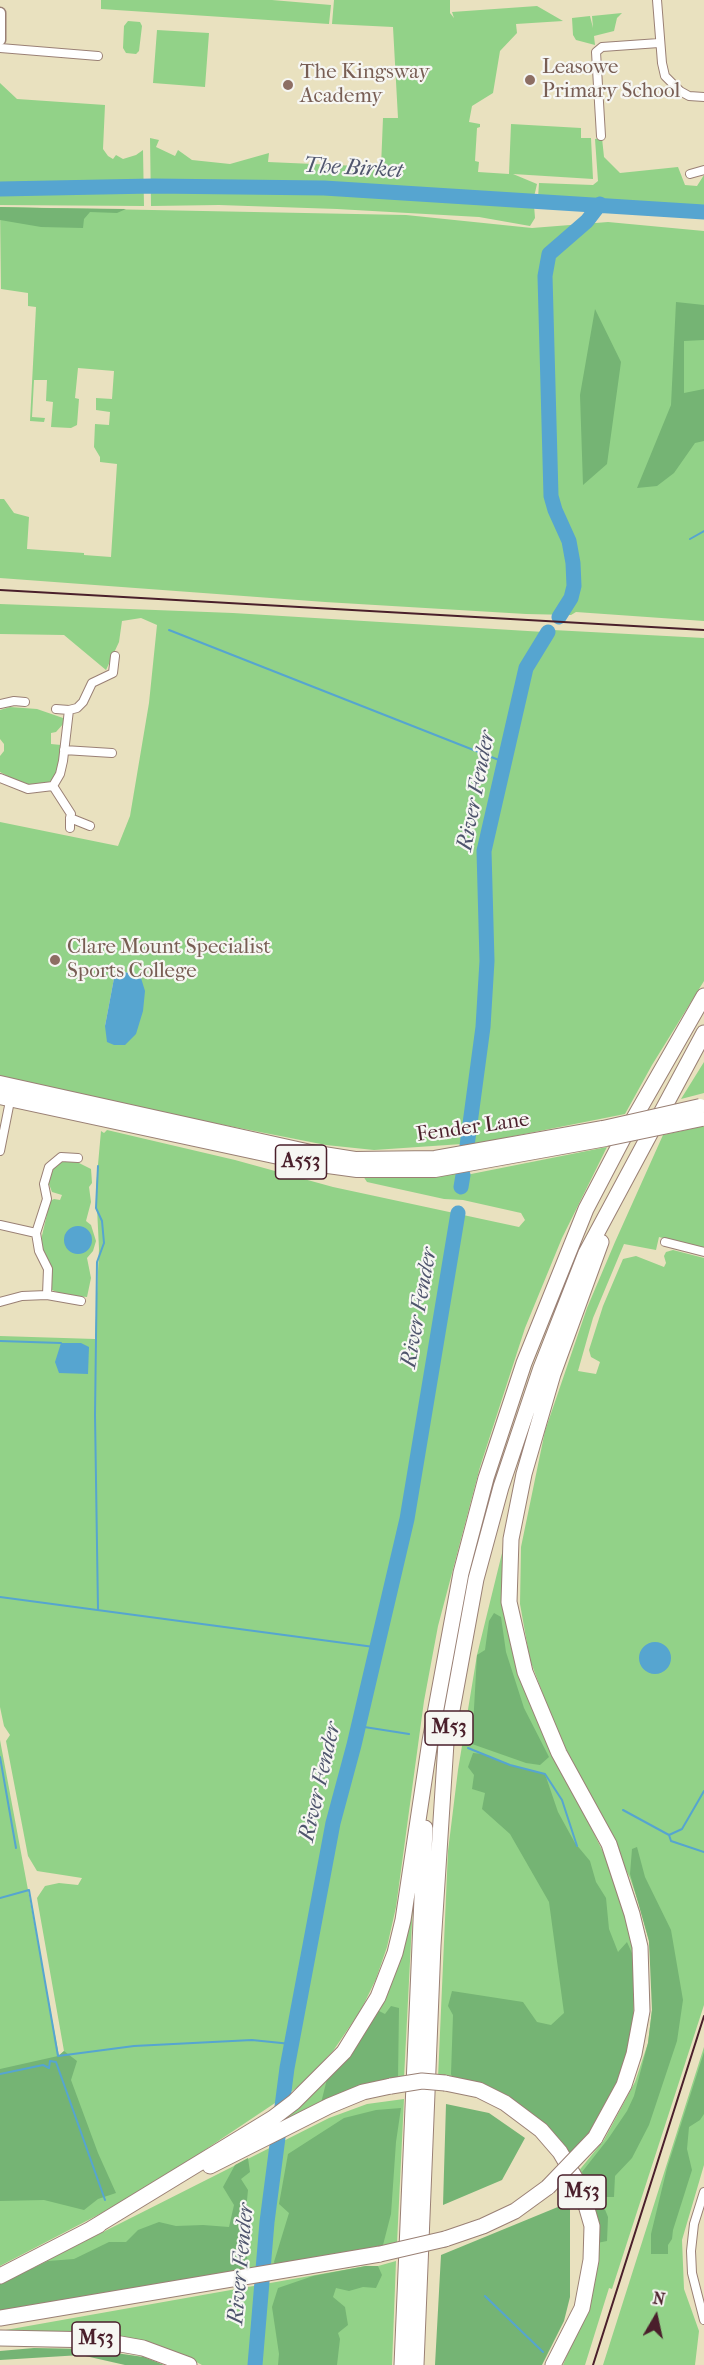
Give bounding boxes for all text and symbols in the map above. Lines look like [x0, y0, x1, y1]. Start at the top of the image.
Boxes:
place label: Leasowe Primary School [542, 55, 680, 105]
place label: The Kingsway Academy [300, 60, 430, 110]
marker: Leasowe Primary School [523, 73, 537, 87]
marker: The Kingsway Academy [281, 78, 295, 92]
water label: The Birket [303, 153, 403, 185]
water label: River Fender [452, 729, 502, 853]
place label: Clare Mount Specialist Sports College [67, 935, 271, 985]
marker: Clare Mount Specialist Sports College [48, 953, 62, 967]
street label: Fender Lane [415, 1108, 531, 1148]
road number: A553 [276, 1145, 326, 1179]
water label: River Fender [396, 1246, 444, 1370]
road number: M53 [425, 1711, 473, 1745]
water label: River Fender [294, 1720, 348, 1844]
road number: M53 [558, 2175, 606, 2209]
water label: River Fender [224, 2202, 260, 2326]
north arrow [626, 2287, 686, 2347]
text: N [651, 2288, 666, 2309]
road number: M53 [72, 2322, 120, 2356]

